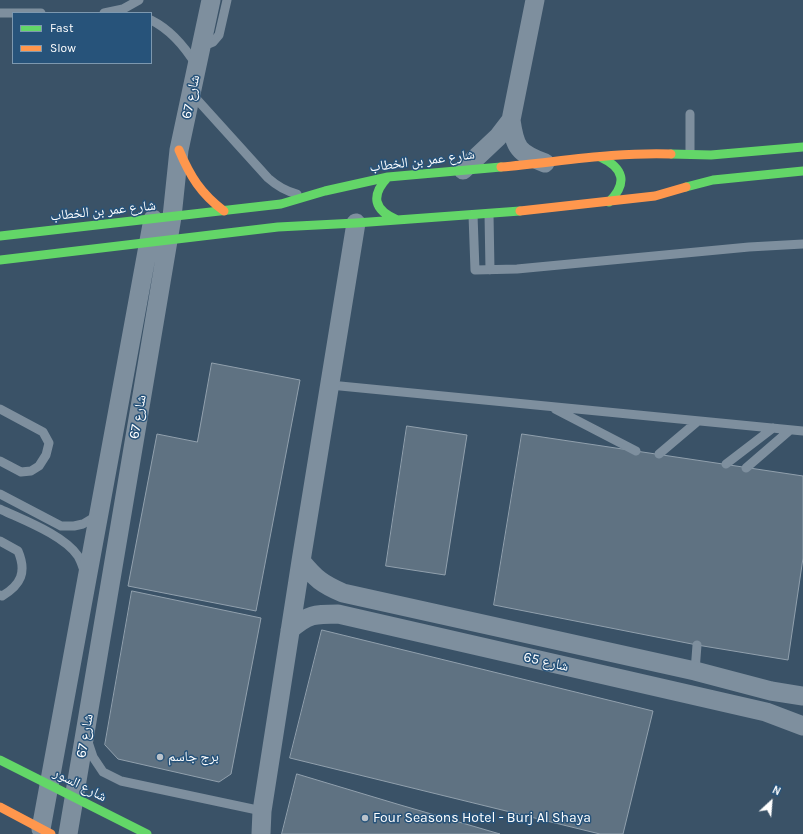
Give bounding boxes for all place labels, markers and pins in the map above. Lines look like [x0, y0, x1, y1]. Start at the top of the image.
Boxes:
place label: برج جاسم [168, 749, 219, 765]
marker: برج جاسم [155, 752, 165, 762]
place label: Four Seasons Hotel - Burj Al Shaya [373, 810, 591, 826]
marker: Four Seasons Hotel - Burj Al Shaya [360, 813, 370, 823]

